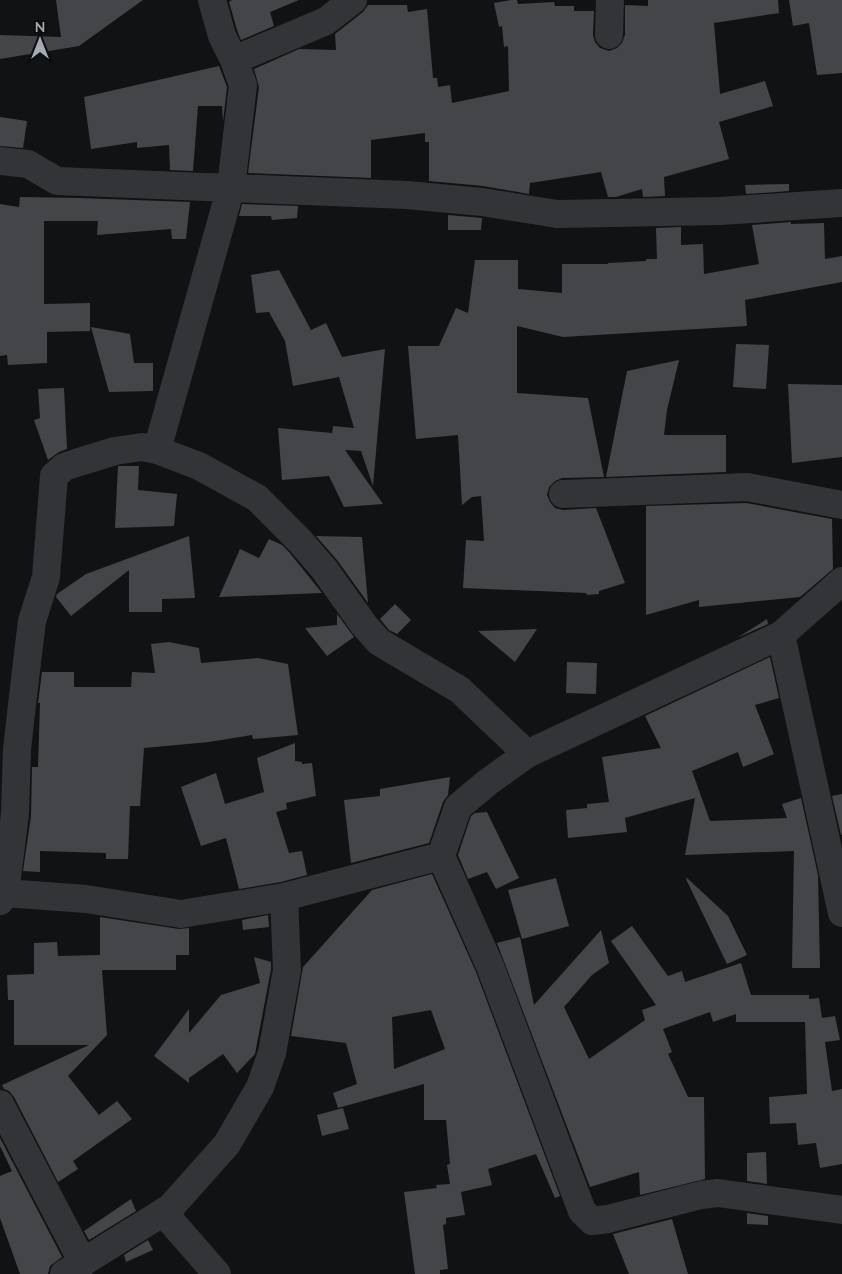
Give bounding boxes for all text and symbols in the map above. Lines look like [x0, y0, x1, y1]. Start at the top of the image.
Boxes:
north arrow [15, 15, 65, 65]
text: N [35, 18, 45, 36]

